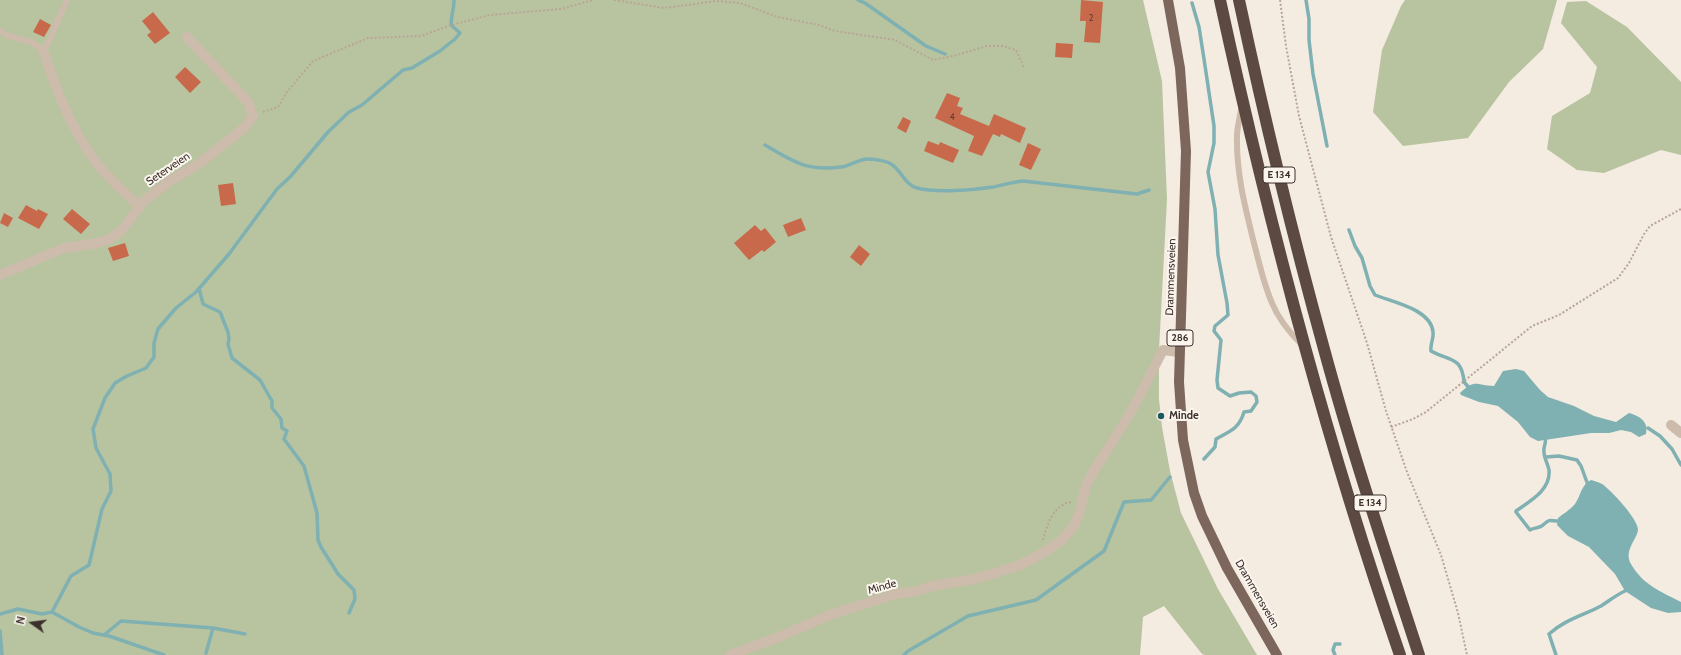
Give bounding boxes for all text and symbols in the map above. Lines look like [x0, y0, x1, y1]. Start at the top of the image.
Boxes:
house number: 2 [1089, 13, 1093, 23]
house number: 4 [949, 112, 955, 122]
street label: Seterveien [144, 150, 192, 188]
road number: E 134 [1263, 167, 1295, 183]
street label: Drammensveien [1163, 238, 1179, 316]
road number: 286 [1167, 330, 1193, 346]
place label: Minde [1169, 409, 1199, 423]
marker: Minde [1156, 411, 1166, 421]
road number: E 134 [1354, 495, 1386, 511]
street label: Drammensveien [1232, 557, 1282, 631]
street label: Minde [866, 577, 898, 597]
north arrow [12, 603, 52, 643]
text: N [13, 615, 28, 626]

